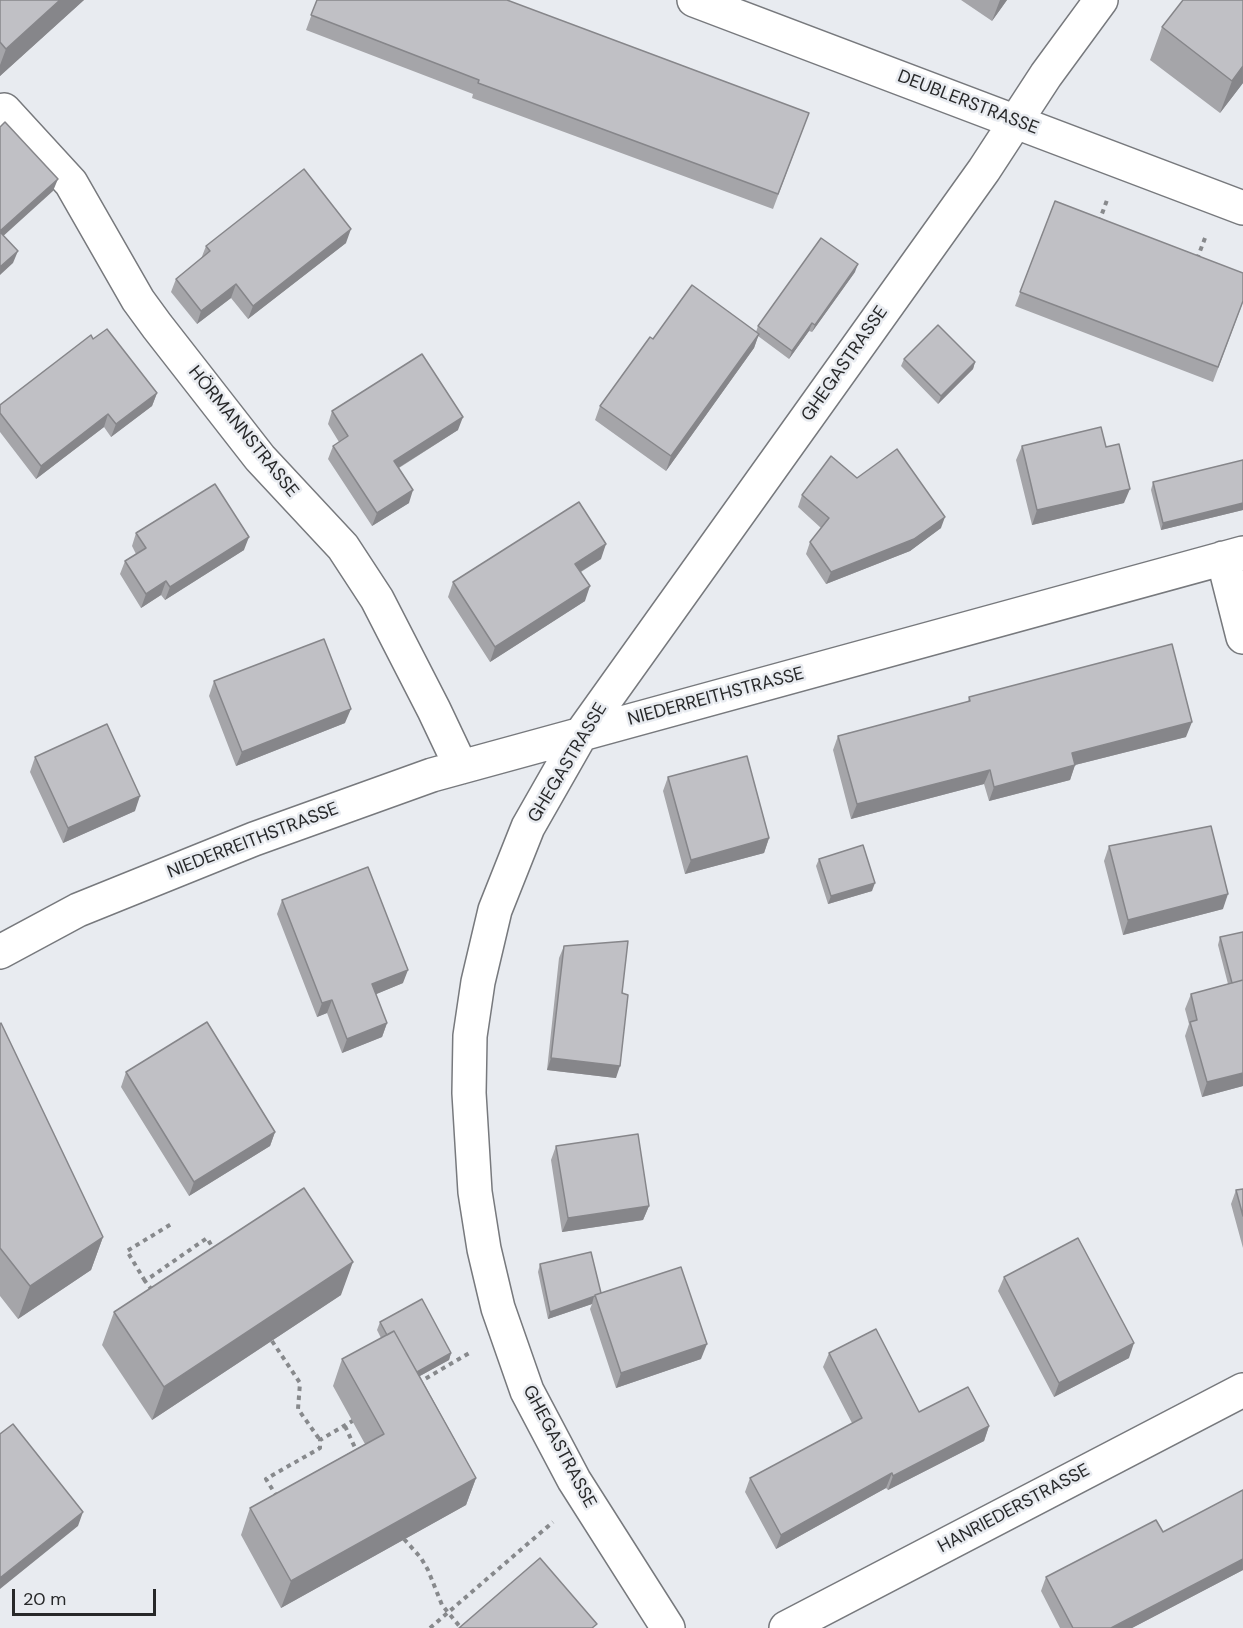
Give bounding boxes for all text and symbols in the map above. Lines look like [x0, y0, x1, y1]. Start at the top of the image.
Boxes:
street label: DEUBLERSTRASSE [894, 66, 1042, 140]
street label: GHEGASTRASSE [797, 302, 893, 426]
street label: HÖRMANNSTRASSE [183, 362, 303, 502]
street label: NIEDERREITHSTRASSE [626, 663, 806, 731]
street label: GHEGASTRASSE [524, 699, 612, 827]
street label: NIEDERREITHSTRASSE [164, 798, 342, 884]
street label: GHEGASTRASSE [518, 1382, 600, 1512]
street label: HANRIEDERSTRASSE [934, 1460, 1094, 1558]
scale bar [15, 1577, 159, 1615]
text: 20 m [23, 1587, 66, 1611]

